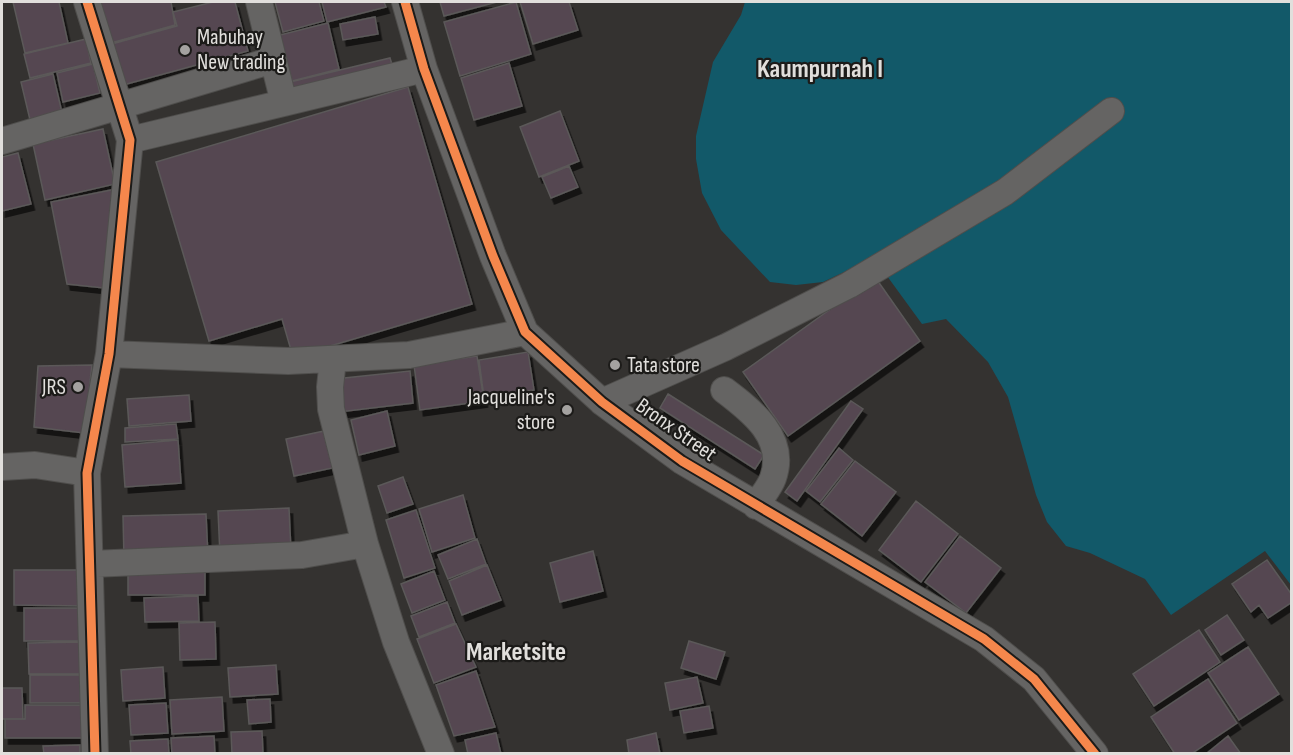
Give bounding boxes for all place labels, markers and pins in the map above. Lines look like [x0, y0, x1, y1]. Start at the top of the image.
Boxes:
place label: Mabuhay New trading [197, 24, 286, 76]
marker: Mabuhay New trading [178, 43, 192, 57]
place label: Tata store [627, 352, 700, 379]
marker: Tata store [608, 358, 622, 372]
place label: JRS [41, 374, 66, 401]
marker: JRS [71, 380, 85, 394]
place label: Jacqueline's store [467, 384, 555, 436]
marker: Jacqueline's store [560, 403, 574, 417]

